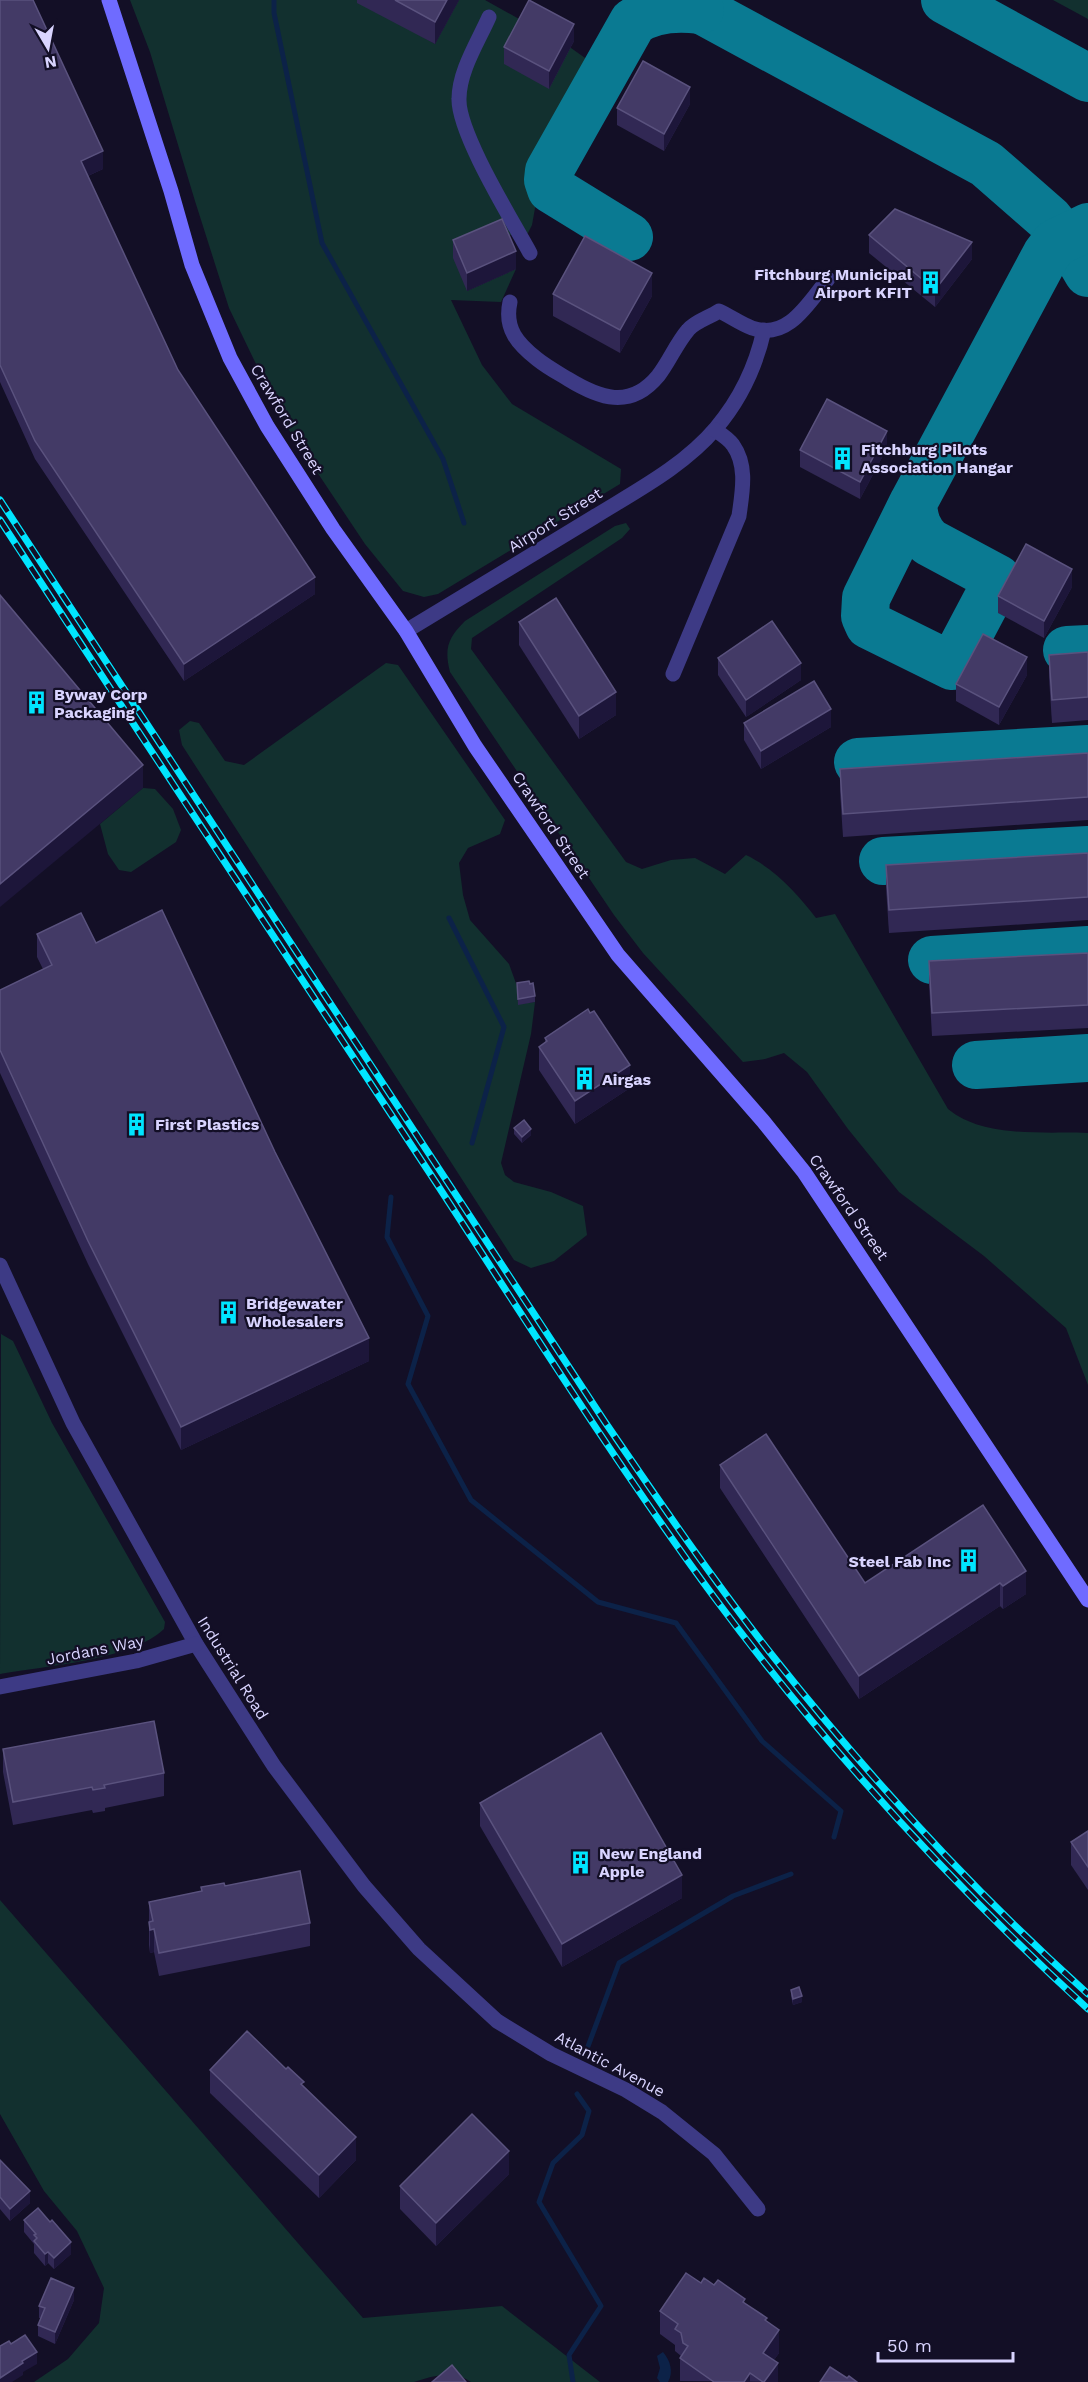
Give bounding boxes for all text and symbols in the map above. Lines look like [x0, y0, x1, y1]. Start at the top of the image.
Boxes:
north arrow [18, 18, 78, 78]
text: N [43, 52, 58, 73]
place label: Fitchburg Municipal Airport KFIT [754, 265, 913, 302]
building icon: Fitchburg Municipal Airport KFIT [917, 270, 943, 296]
street label: Crawford Street [247, 360, 328, 478]
place label: Fitchburg Pilots Association Hangar [861, 440, 1013, 477]
building icon: Fitchburg Pilots Association Hangar [830, 445, 856, 471]
street label: Airport Street [504, 483, 606, 557]
place label: Byway Corp Packaging [54, 685, 148, 722]
building icon: Byway Corp Packaging [23, 690, 49, 716]
street label: Crawford Street [508, 768, 594, 882]
building icon: Airgas [571, 1066, 597, 1092]
place label: Airgas [602, 1070, 651, 1089]
building icon: First Plastics [124, 1111, 150, 1137]
place label: First Plastics [155, 1115, 260, 1134]
street label: Crawford Street [805, 1150, 893, 1264]
place label: Bridgewater Wholesalers [246, 1294, 344, 1331]
building icon: Bridgewater Wholesalers [215, 1299, 241, 1325]
building icon: Steel Fab Inc [956, 1548, 982, 1574]
place label: Steel Fab Inc [849, 1552, 951, 1571]
street label: Industrial Road [194, 1613, 272, 1723]
street label: Jordans Way [45, 1631, 146, 1669]
place label: New England Apple [599, 1844, 702, 1881]
building icon: New England Apple [568, 1849, 594, 1875]
street label: Atlantic Avenue [552, 2027, 668, 2101]
scale bar [878, 2325, 1013, 2363]
text: 50 m [887, 2335, 932, 2356]

